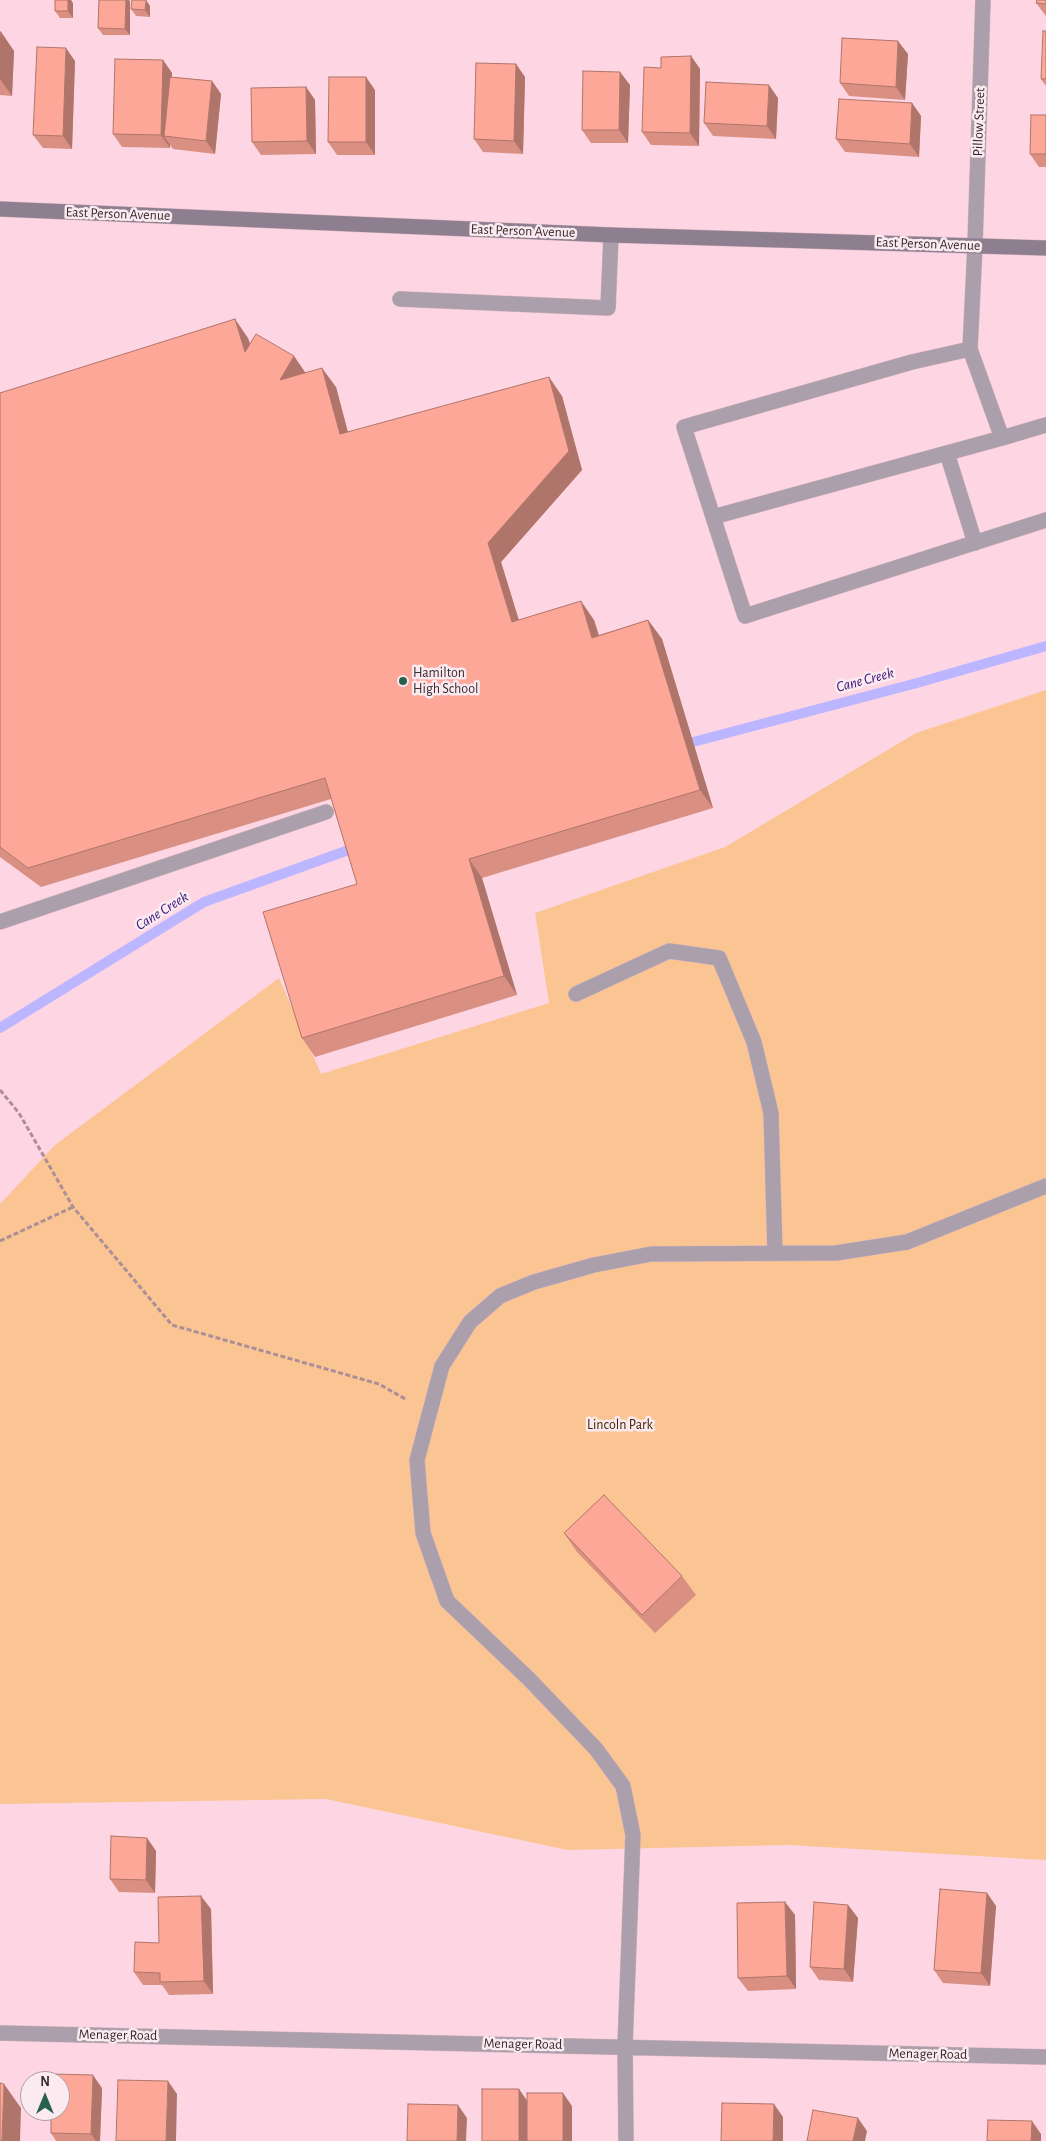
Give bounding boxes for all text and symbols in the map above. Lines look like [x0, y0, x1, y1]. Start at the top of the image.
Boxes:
street label: Pillow Street [969, 87, 989, 157]
street label: East Person Avenue [65, 204, 171, 224]
street label: East Person Avenue [470, 221, 576, 241]
street label: East Person Avenue [875, 234, 981, 254]
water label: Cane Creek [834, 664, 896, 696]
place label: Hamilton High School [413, 665, 479, 698]
marker: Hamilton High School [397, 675, 409, 687]
water label: Cane Creek [132, 888, 192, 934]
park label: Lincoln Park [587, 1417, 653, 1433]
street label: Menager Road [78, 2026, 158, 2044]
street label: Menager Road [483, 2035, 563, 2053]
street label: Menager Road [888, 2045, 968, 2063]
north arrow [20, 2071, 70, 2121]
text: N [40, 2075, 50, 2089]

